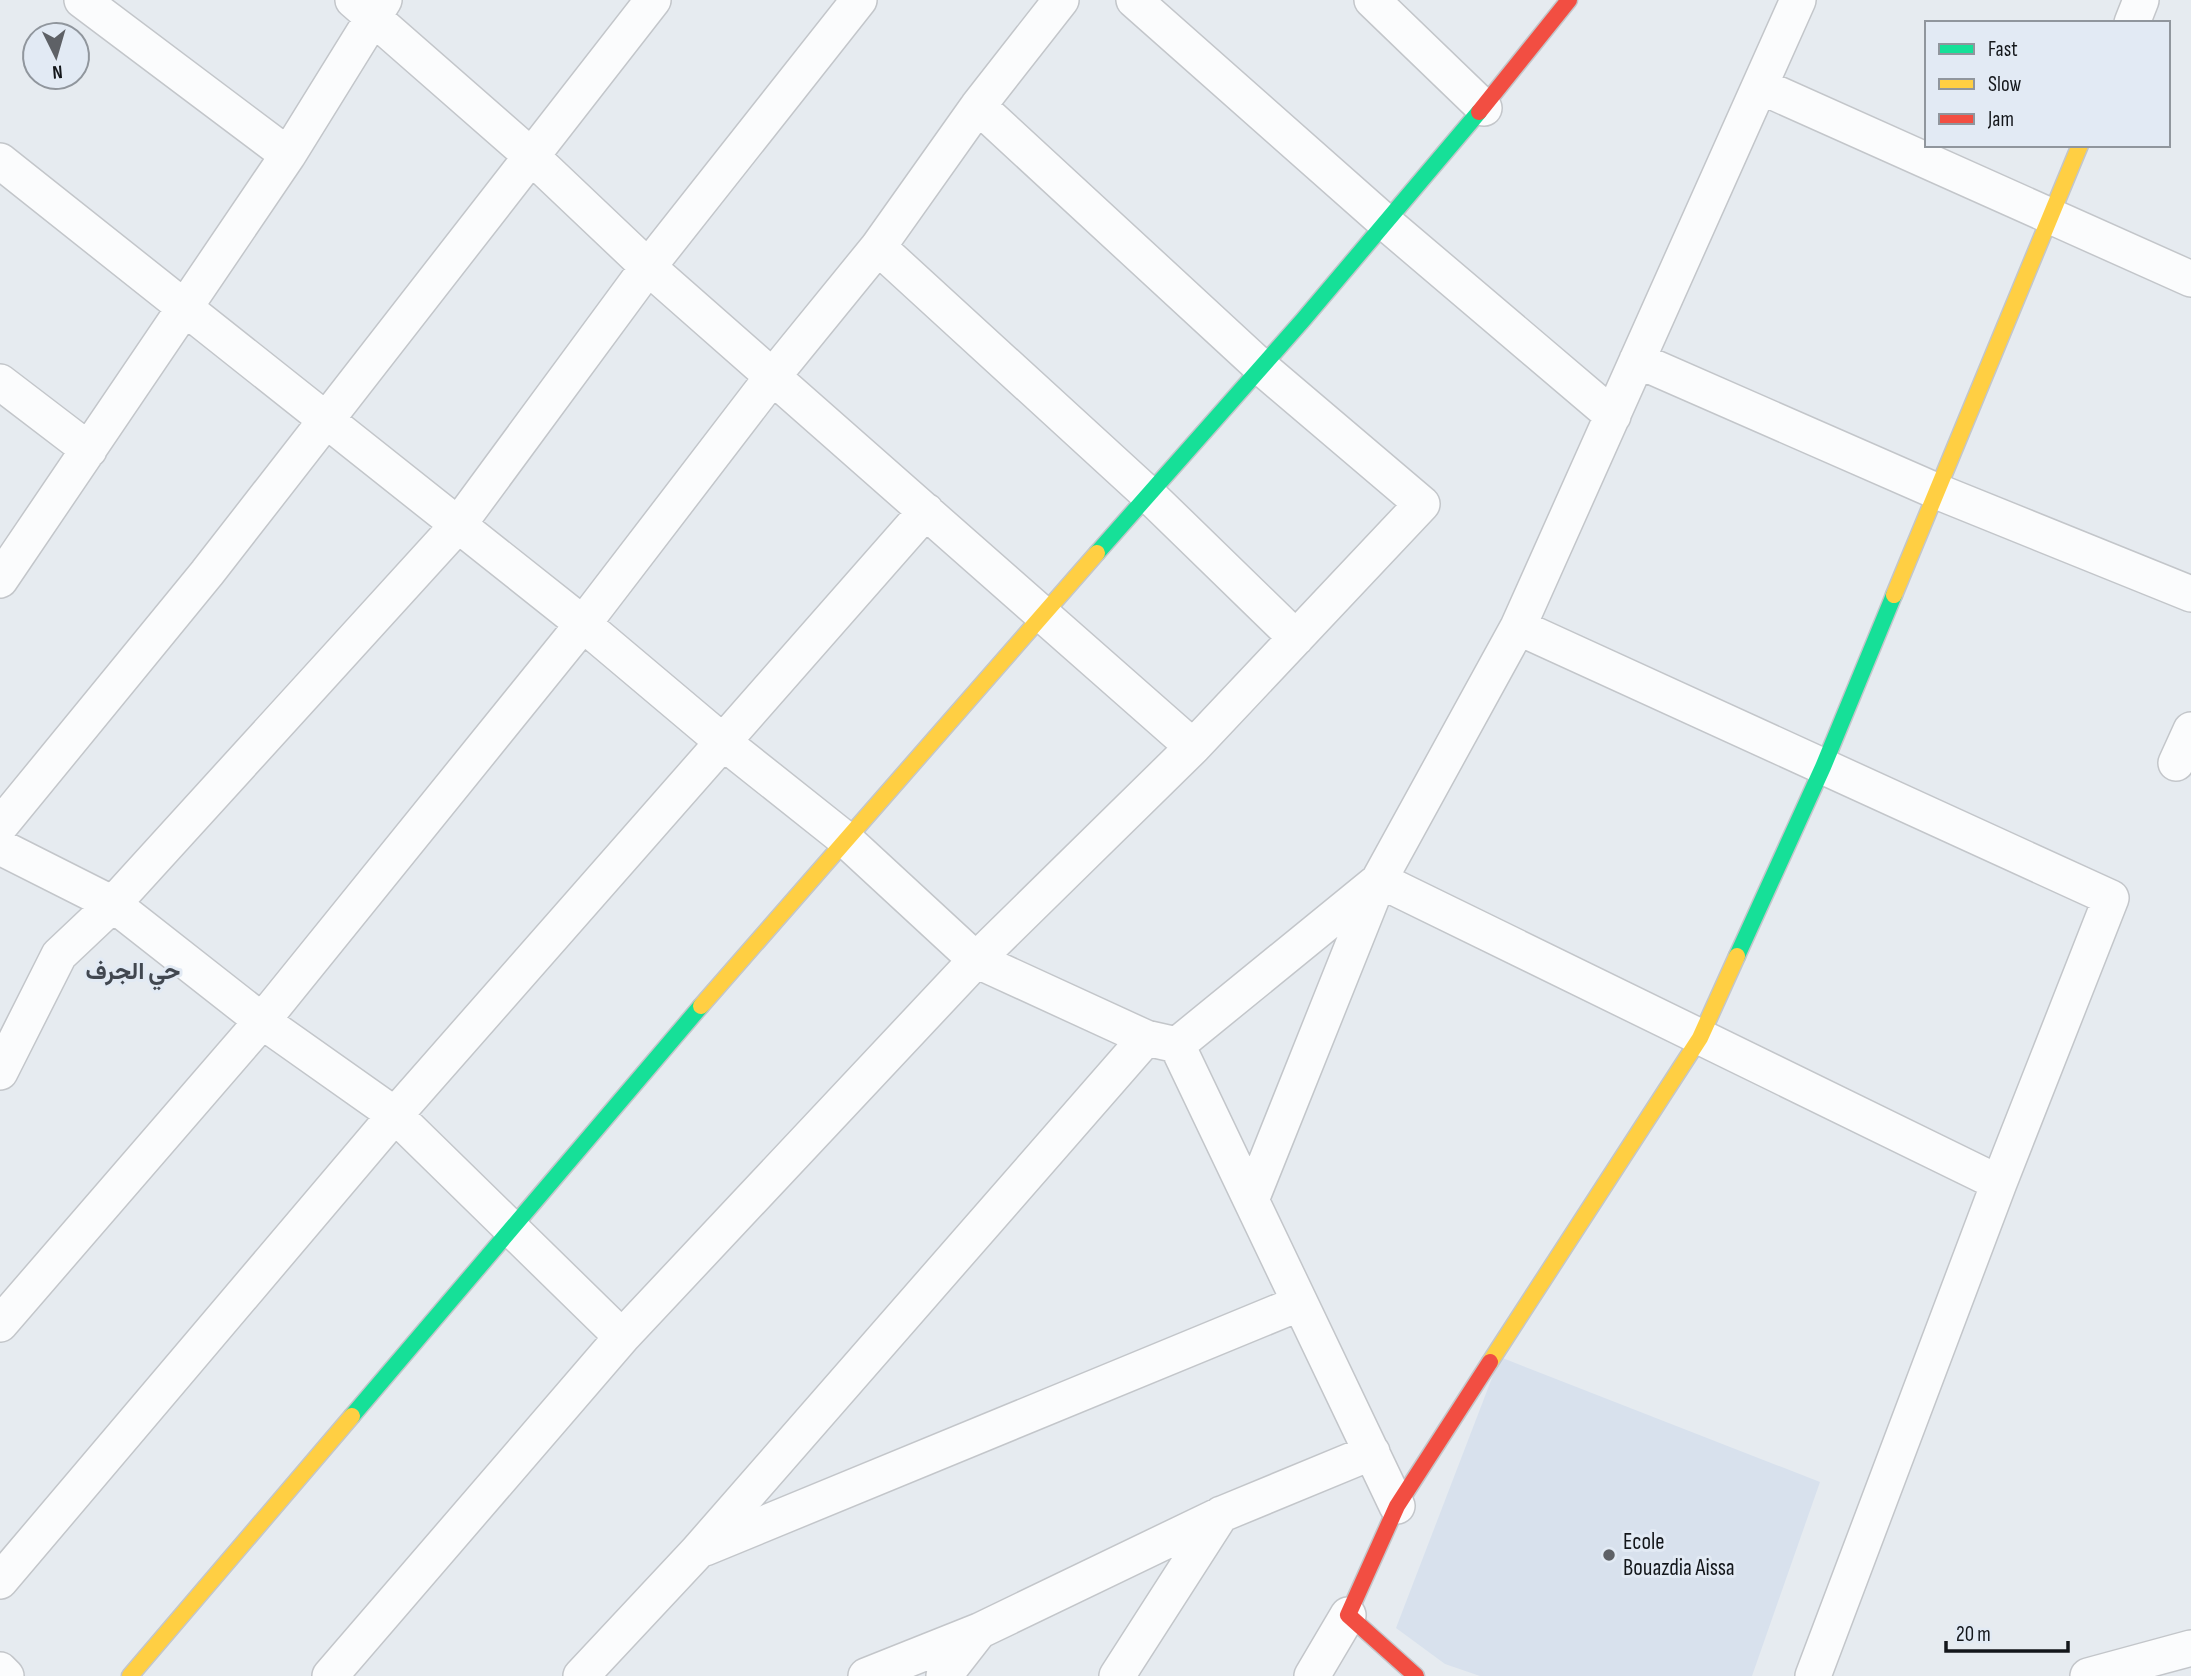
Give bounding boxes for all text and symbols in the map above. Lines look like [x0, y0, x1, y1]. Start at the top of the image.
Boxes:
north arrow [21, 21, 91, 91]
legend [1925, 21, 2170, 147]
text: Fast [1988, 37, 2018, 62]
text: N [51, 60, 63, 83]
text: Slow [1988, 72, 2022, 97]
text: Jam [1987, 107, 2014, 132]
district label: حي الجرف [86, 957, 180, 991]
place label: Ecole Bouazdia Aissa [1623, 1528, 1735, 1582]
marker: Ecole Bouazdia Aissa [1601, 1547, 1617, 1563]
scale bar [1946, 1610, 2068, 1654]
text: 20 m [1956, 1622, 1991, 1647]

